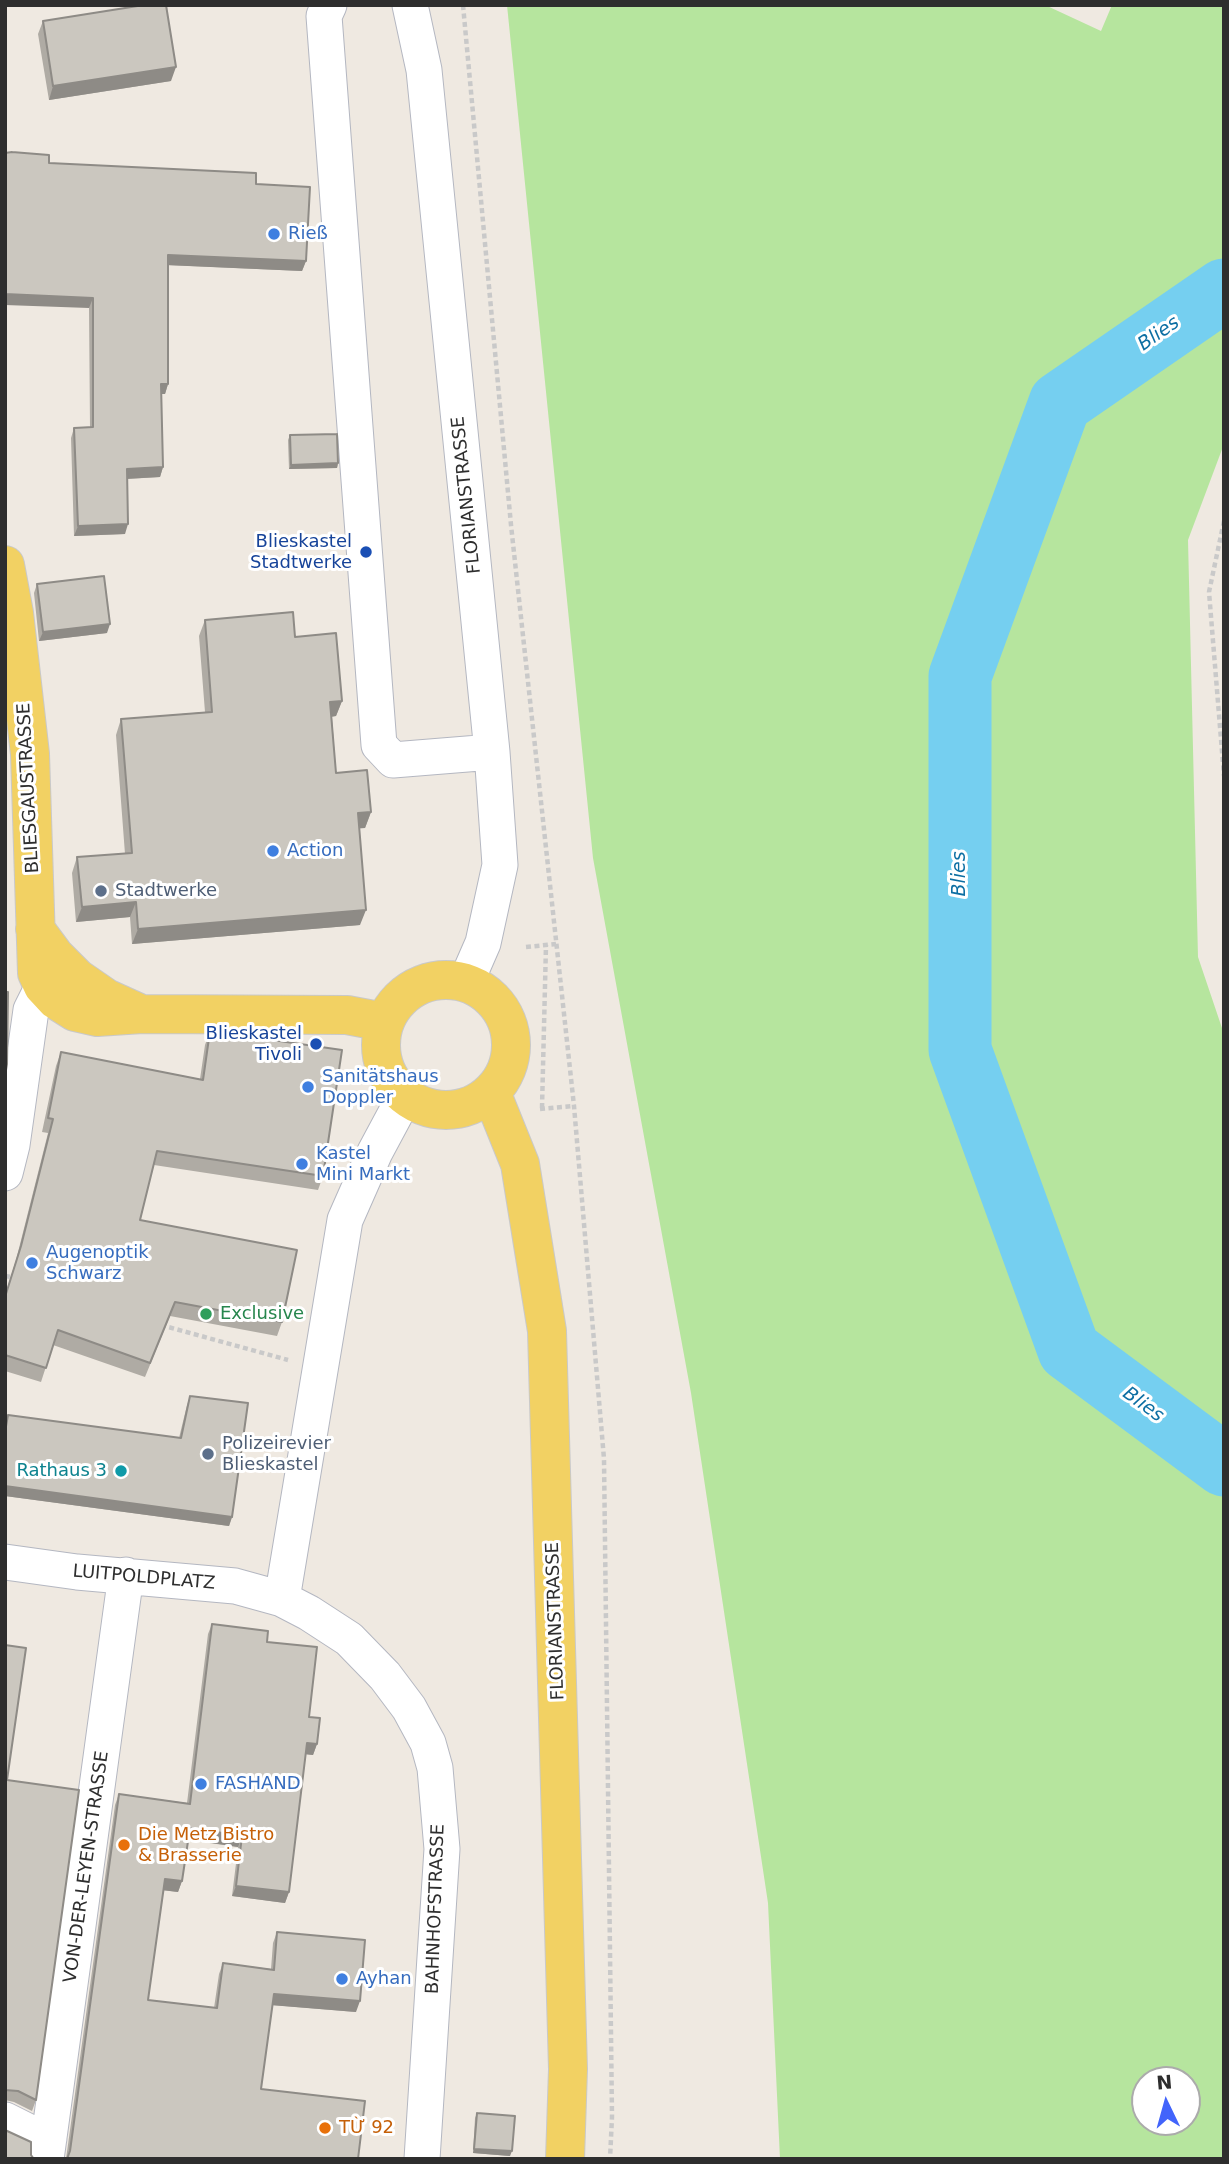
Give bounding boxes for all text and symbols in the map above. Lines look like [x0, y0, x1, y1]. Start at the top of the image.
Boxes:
place label: Rieß [288, 223, 328, 245]
marker: Rieß [266, 226, 282, 242]
water label: Blies [1134, 312, 1184, 356]
street label: FLORIANSTRASSE [448, 415, 486, 575]
place label: Blieskastel Stadtwerke [250, 531, 352, 574]
marker: Blieskastel Stadtwerke [358, 544, 374, 560]
street label: BLIESGAUSTRASSE [14, 702, 44, 874]
place label: Action [287, 840, 343, 862]
marker: Action [265, 843, 281, 859]
water label: Blies [949, 851, 971, 897]
place label: Stadtwerke [115, 880, 217, 902]
marker: Stadtwerke [93, 883, 109, 899]
place label: Blieskastel Tivoli [206, 1023, 302, 1066]
marker: Blieskastel Tivoli [308, 1036, 324, 1052]
place label: Sanitätshaus Doppler [322, 1066, 439, 1108]
marker: Sanitätshaus Doppler [300, 1079, 316, 1095]
place label: Kastel Mini Markt [316, 1143, 410, 1186]
marker: Kastel Mini Markt [294, 1156, 310, 1172]
place label: Augenoptik Schwarz [46, 1242, 149, 1284]
marker: Augenoptik Schwarz [24, 1255, 40, 1271]
place label: Exclusive [220, 1303, 304, 1325]
marker: Exclusive [198, 1306, 214, 1322]
water label: Blies [1118, 1382, 1168, 1428]
place label: Polizeirevier Blieskastel [222, 1433, 331, 1476]
marker: Polizeirevier Blieskastel [200, 1446, 216, 1462]
place label: Rathaus 3 [16, 1460, 107, 1482]
marker: Rathaus 3 [113, 1463, 129, 1479]
street label: FLORIANSTRASSE [542, 1542, 570, 1700]
street label: LUITPOLDPLATZ [72, 1561, 216, 1595]
street label: VON-DER-LEYEN-STRASSE [60, 1750, 114, 1984]
place label: FASHAND [215, 1773, 301, 1795]
marker: FASHAND [193, 1776, 209, 1792]
place label: Die Metz Bistro & Brasserie [138, 1824, 274, 1867]
street label: BAHNHOFSTRASSE [422, 1824, 450, 1994]
marker: Die Metz Bistro & Brasserie [116, 1837, 132, 1853]
place label: Ayhan [356, 1968, 412, 1990]
marker: Ayhan [334, 1971, 350, 1987]
north arrow [1131, 2066, 1201, 2136]
text: N [1155, 2070, 1173, 2094]
place label: TỪ 92 [339, 2117, 394, 2139]
marker: TỪ 92 [317, 2120, 333, 2136]

